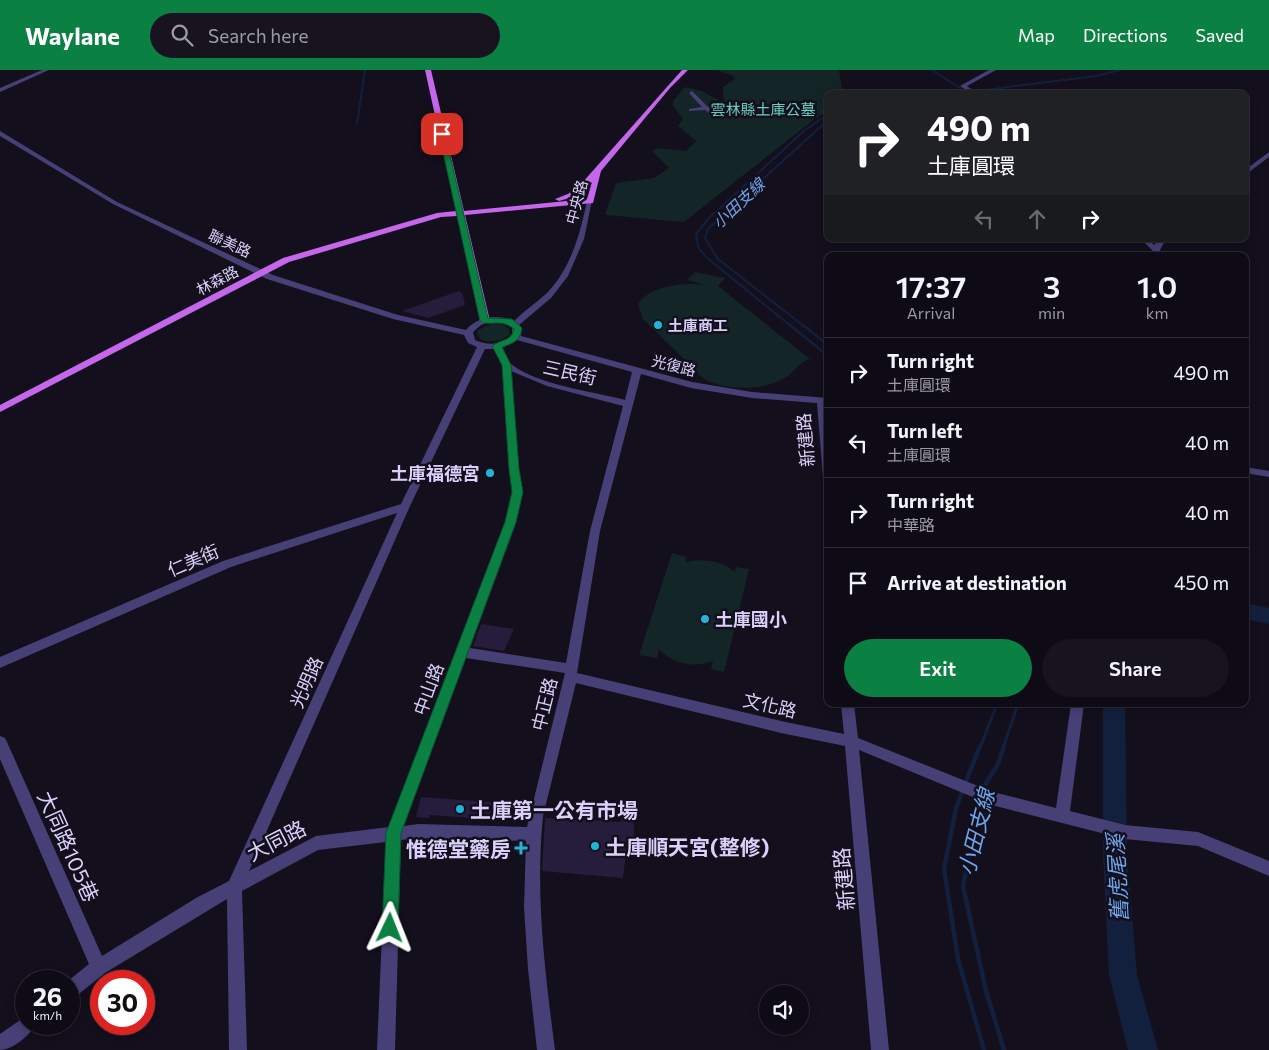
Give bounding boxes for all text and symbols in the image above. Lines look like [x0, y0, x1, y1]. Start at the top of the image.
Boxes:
search box [150, 13, 500, 58]
text: Waylane [25, 21, 120, 50]
icon: search [168, 21, 196, 49]
text: Search here [208, 24, 308, 47]
text: Map [1018, 24, 1055, 46]
text: Directions [1083, 24, 1167, 46]
text: Saved [1195, 24, 1244, 46]
park label: 雲林縣土庫公墓 [710, 100, 816, 118]
text: 490 m [927, 105, 1031, 148]
icon: right [844, 110, 909, 175]
pin [421, 113, 463, 155]
icon: arrive [428, 120, 456, 148]
text: 土庫圓環 [927, 152, 1015, 179]
water label: 小田支線 [708, 173, 769, 232]
street label: 中央路 [561, 178, 591, 226]
icon: left [970, 205, 998, 233]
icon: ahead [1023, 205, 1051, 233]
icon: right [1076, 205, 1104, 233]
street label: 聯美路 [206, 225, 254, 261]
street label: 林森路 [193, 261, 241, 299]
text: 17:37 [896, 267, 966, 304]
text: 3 [1043, 267, 1060, 304]
text: 1.0 [1137, 267, 1177, 304]
text: Arrival [907, 303, 955, 322]
text: min [1038, 303, 1065, 322]
text: km [1146, 303, 1168, 322]
place label: 土庫商工 [668, 316, 728, 334]
marker: 土庫商工 [652, 319, 664, 331]
text: Turn right [887, 349, 974, 372]
street label: 光復路 [650, 351, 698, 379]
street label: 三民街 [541, 355, 599, 389]
icon: right [844, 359, 872, 387]
text: 490 m [1173, 361, 1229, 384]
text: 土庫圓環 [887, 375, 951, 394]
street label: 新建路 [792, 412, 818, 468]
text: Turn left [887, 419, 962, 442]
icon: left [844, 429, 872, 457]
text: 40 m [1185, 431, 1229, 454]
text: 土庫圓環 [887, 445, 951, 464]
place label: 土庫福德宮 [390, 462, 480, 484]
marker: 土庫福德宮 [484, 467, 496, 479]
text: Turn right [887, 489, 974, 512]
icon: right [844, 499, 872, 527]
text: 40 m [1185, 501, 1229, 524]
text: 中華路 [887, 515, 935, 534]
street label: 仁美街 [164, 539, 222, 581]
icon: arrive [844, 569, 872, 597]
text: Arrive at destination [887, 571, 1067, 594]
text: 450 m [1174, 571, 1229, 594]
place label: 土庫國小 [715, 608, 787, 630]
marker: 土庫國小 [699, 613, 711, 625]
button: Exit [844, 639, 1032, 697]
button: Share [1042, 639, 1229, 697]
street label: 光明路 [285, 653, 327, 711]
street label: 中山路 [408, 660, 448, 718]
street label: 中正路 [527, 675, 561, 733]
street label: 文化路 [741, 688, 799, 722]
water label: 小田支線 [952, 783, 1000, 878]
street label: 大同路105巷 [33, 787, 105, 905]
place label: 土庫第一公有市場 [470, 797, 638, 822]
marker: 土庫第一公有市場 [454, 803, 466, 815]
street label: 大同路 [242, 815, 310, 865]
water label: 舊虎尾溪 [1101, 830, 1133, 923]
place label: 土庫順天宮(整修) [605, 834, 769, 859]
place label: 惟德堂藥房 [406, 836, 511, 861]
marker: 土庫順天宮(整修) [589, 840, 601, 852]
marker: 惟德堂藥房 [515, 842, 527, 854]
street label: 新建路 [828, 847, 858, 911]
position arrow [363, 901, 415, 953]
speed limit sign: 30 [90, 970, 155, 1035]
text: 26 [33, 981, 62, 1011]
map controls [759, 985, 809, 1035]
button: sound [759, 985, 809, 1035]
text: km/h [33, 1008, 62, 1022]

